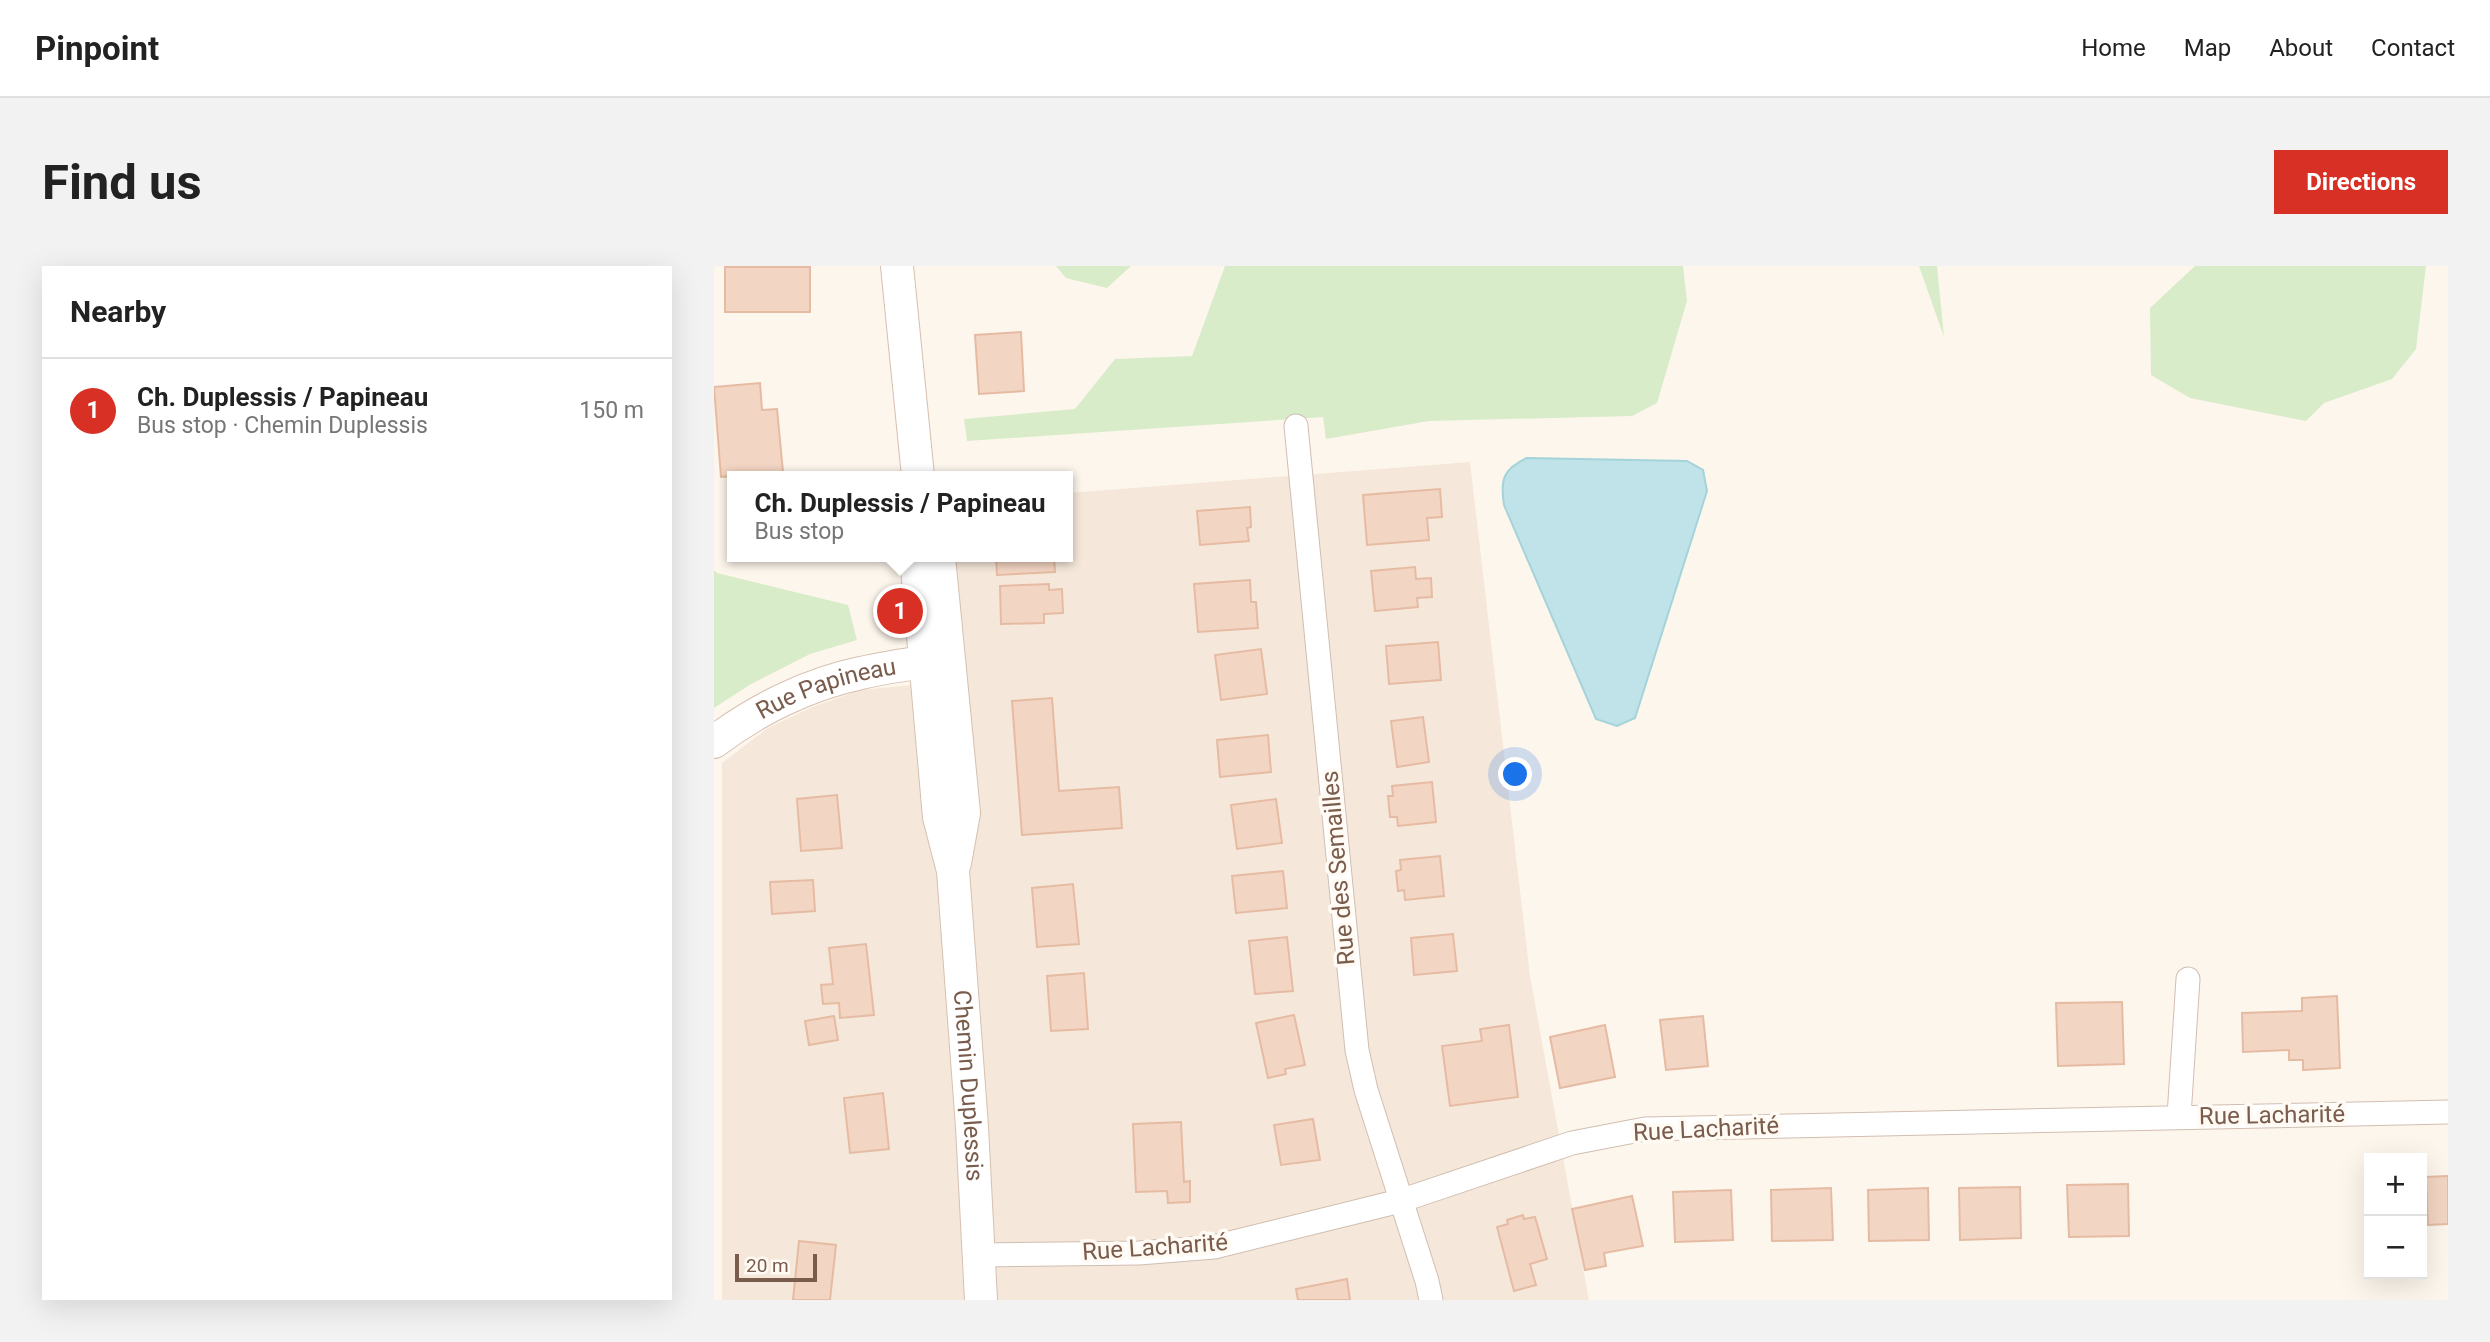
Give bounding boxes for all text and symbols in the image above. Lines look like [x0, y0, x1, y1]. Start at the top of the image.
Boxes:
text: Pinpoint [35, 29, 159, 68]
text: Home [2081, 34, 2146, 62]
text: Map [2184, 34, 2231, 62]
text: About [2269, 34, 2333, 62]
text: Contact [2371, 34, 2455, 62]
button: Directions [2274, 150, 2448, 214]
text: Find us [42, 154, 202, 211]
text: Nearby [70, 294, 166, 329]
text: Ch. Duplessis / Papineau [137, 382, 428, 412]
text: 1 [86, 397, 100, 424]
text: 150 m [579, 397, 644, 424]
text: Bus stop · Chemin Duplessis [137, 412, 428, 439]
popup [727, 471, 1073, 562]
text: Ch. Duplessis / Papineau [754, 488, 1046, 518]
text: Bus stop [754, 518, 844, 545]
pin: 1 [877, 585, 923, 637]
street label: Rue Papineau [751, 652, 898, 725]
your location [1498, 757, 1532, 791]
street label: Rue des Semailles [1316, 770, 1360, 966]
street label: Chemin Duplessis [948, 989, 989, 1182]
street label: Rue Lacharité [2199, 1100, 2345, 1130]
street label: Rue Lacharité [1632, 1111, 1780, 1147]
map controls [2364, 1153, 2427, 1279]
button: + [2364, 1153, 2427, 1216]
button: − [2364, 1216, 2427, 1279]
street label: Rue Lacharité [1081, 1228, 1229, 1266]
scale bar [735, 1251, 817, 1283]
text: 20 m [746, 1254, 789, 1277]

